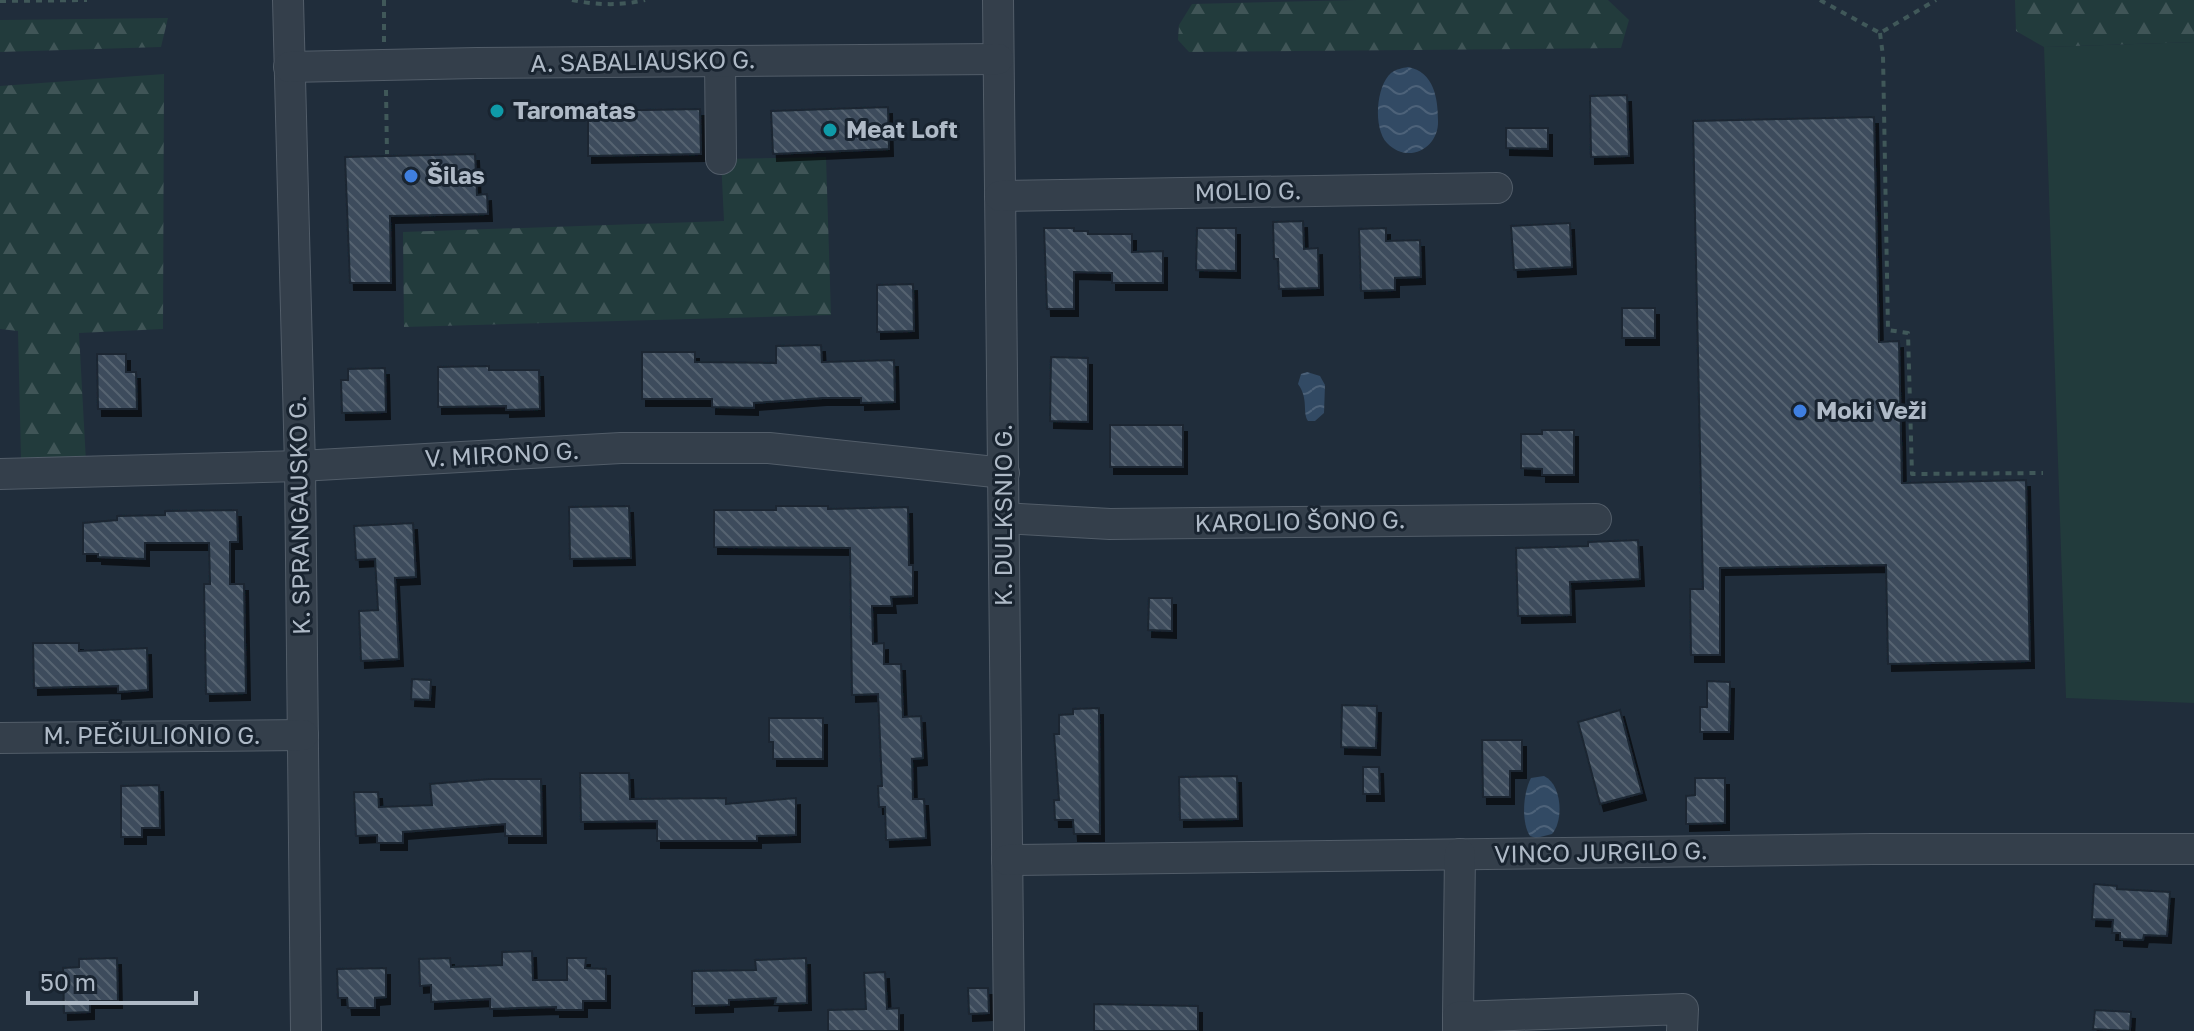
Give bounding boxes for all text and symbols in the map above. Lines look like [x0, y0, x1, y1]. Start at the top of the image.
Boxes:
street label: A. SABALIAUSKO G. [530, 44, 756, 77]
place label: Taromatas [513, 95, 636, 124]
marker: Taromatas [488, 102, 506, 120]
place label: Meat Loft [846, 114, 958, 143]
marker: Meat Loft [821, 121, 839, 139]
place label: Šilas [427, 160, 485, 189]
marker: Šilas [402, 167, 420, 185]
street label: MOLIO G. [1194, 175, 1302, 206]
street label: K. SPRANGAUSKO G. [282, 395, 315, 635]
place label: Moki Veži [1816, 395, 1927, 424]
marker: Moki Veži [1791, 402, 1809, 420]
street label: K. DULKSNIO G. [988, 424, 1017, 606]
street label: V. MIRONO G. [424, 435, 580, 472]
street label: KAROLIO ŠONO G. [1194, 504, 1406, 537]
street label: M. PEČIULIONIO G. [43, 720, 261, 749]
street label: VINCO JURGILO G. [1494, 835, 1708, 868]
scale bar [28, 955, 196, 1005]
text: 50 m [40, 967, 96, 996]

